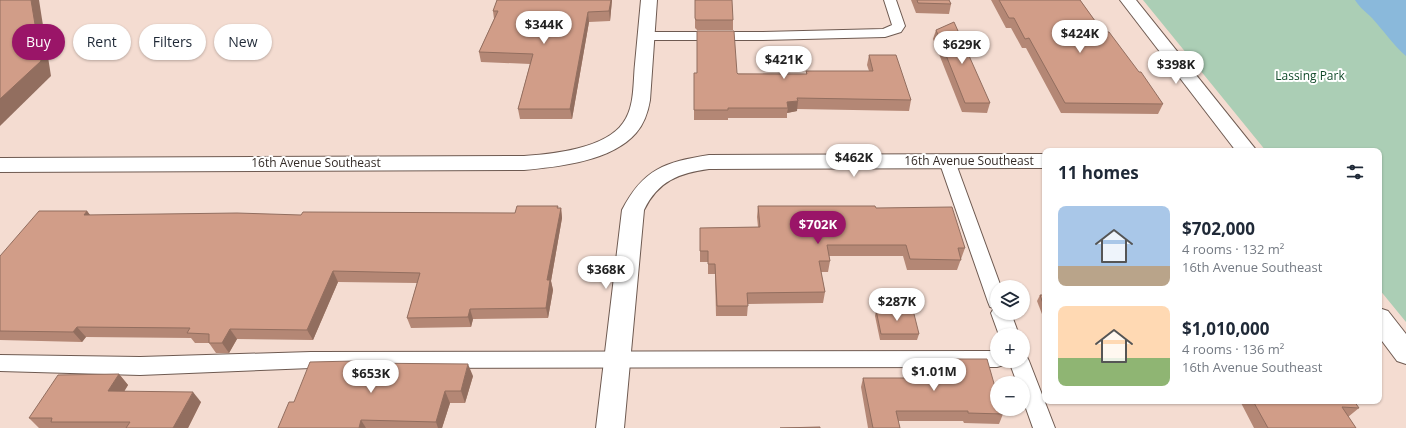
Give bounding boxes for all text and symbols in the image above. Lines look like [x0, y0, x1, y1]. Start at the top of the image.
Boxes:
pin: $344K [516, 11, 572, 45]
text: $344K [525, 15, 563, 33]
pin: $424K [1052, 20, 1108, 54]
chip: Buy [12, 24, 65, 60]
chip: Rent [73, 24, 131, 60]
chip: Filters [139, 24, 206, 60]
chip: New [214, 24, 272, 60]
text: $424K [1061, 24, 1099, 42]
pin: $629K [934, 31, 990, 65]
text: $629K [943, 35, 981, 53]
pin: $421K [756, 46, 812, 80]
text: $421K [765, 50, 803, 68]
pin: $398K [1148, 51, 1204, 85]
text: $398K [1157, 55, 1195, 73]
park label: Lassing Park [1275, 67, 1345, 84]
pin: $462K [826, 144, 882, 178]
text: $462K [835, 148, 873, 166]
street label: 16th Avenue Southeast [904, 152, 1034, 169]
street label: 16th Avenue Southeast [251, 154, 381, 171]
text: 11 homes [1058, 161, 1139, 184]
icon: filters [1344, 161, 1366, 183]
pin: $702K [790, 211, 846, 245]
text: $702K [799, 215, 837, 233]
text: $702,000 [1182, 217, 1255, 240]
icon: home [1090, 222, 1138, 270]
text: 4 rooms · 132 m² [1182, 240, 1284, 258]
pin: $368K [578, 256, 634, 290]
text: 16th Avenue Southeast [1182, 258, 1322, 276]
text: $368K [587, 260, 625, 278]
map controls [990, 280, 1030, 416]
button: layers [990, 280, 1030, 320]
pin: $287K [869, 288, 925, 322]
text: $287K [878, 292, 916, 310]
text: $1,010,000 [1182, 317, 1269, 340]
icon: home [1090, 322, 1138, 370]
button: + [990, 328, 1030, 368]
text: 4 rooms · 136 m² [1182, 340, 1284, 358]
pin: $1.01M [901, 358, 967, 392]
text: 16th Avenue Southeast [1182, 358, 1322, 376]
pin: $653K [343, 360, 399, 394]
text: $1.01M [911, 362, 957, 380]
text: $653K [352, 364, 390, 382]
button: − [990, 376, 1030, 416]

